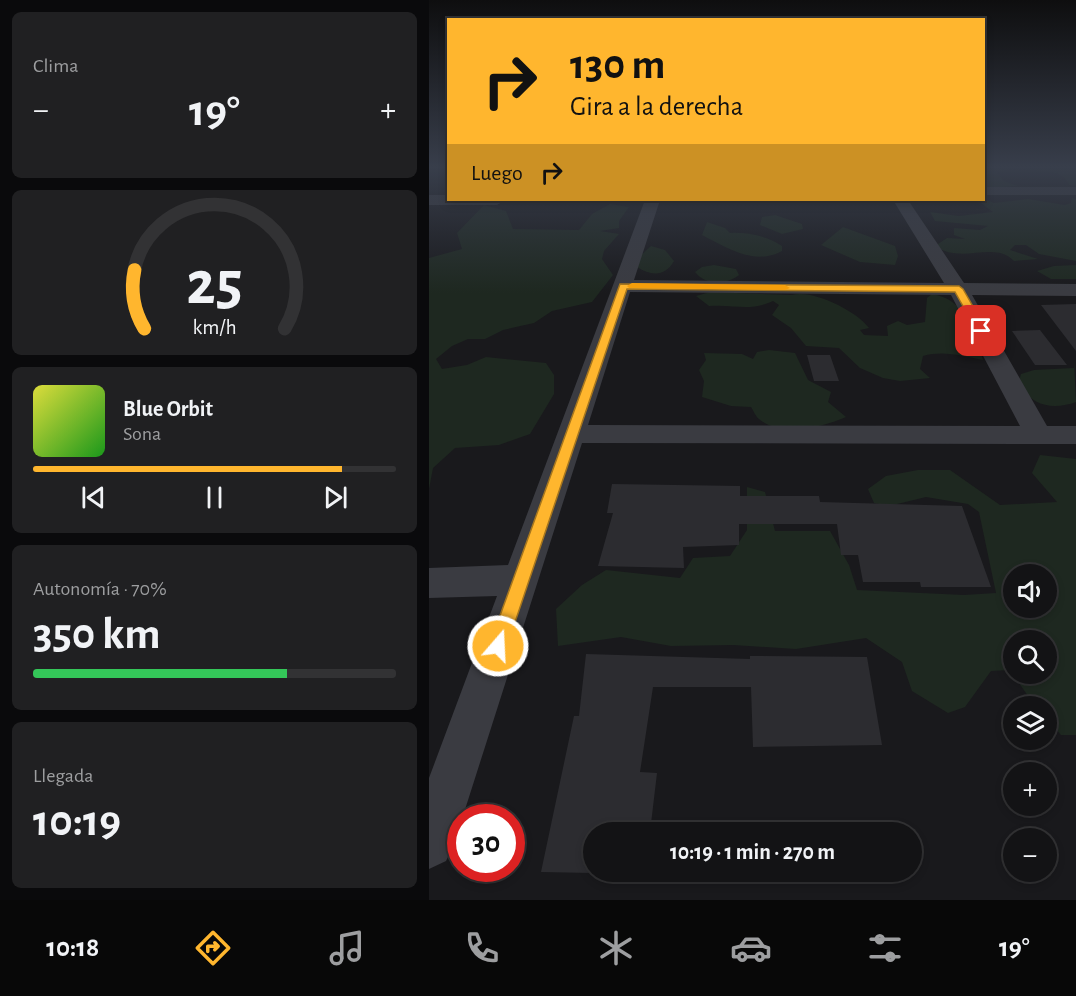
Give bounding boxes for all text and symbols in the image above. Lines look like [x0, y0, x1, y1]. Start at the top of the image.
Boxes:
icon: right [471, 42, 549, 120]
text: 130 m [570, 44, 665, 86]
text: Clima [33, 56, 78, 76]
text: 19° [189, 89, 240, 134]
text: Gira a la derecha [570, 93, 743, 120]
text: − [33, 94, 49, 127]
text: + [380, 94, 396, 127]
icon: right [535, 156, 568, 189]
text: Luego [471, 162, 523, 184]
text: 25 [186, 254, 243, 316]
pin [955, 305, 1006, 356]
icon: arrive [964, 314, 997, 347]
text: km/h [192, 318, 237, 339]
text: Blue Orbit [123, 398, 213, 420]
text: Sona [123, 424, 161, 444]
icon: previous [77, 481, 110, 514]
icon: pause [198, 481, 231, 514]
icon: next [319, 481, 352, 514]
map controls [1003, 564, 1057, 882]
button: sound [1003, 564, 1057, 618]
text: Autonomía · 70% [33, 579, 167, 599]
text: 350 km [33, 612, 161, 657]
position arrow [466, 614, 530, 678]
button: search [1003, 630, 1057, 684]
button: layers [1003, 696, 1057, 750]
button: + [1003, 762, 1057, 816]
text: Llegada [33, 766, 94, 786]
text: 10:19 [33, 799, 121, 844]
speed limit sign: 30 [447, 804, 525, 882]
button: − [1003, 828, 1057, 882]
text: 10:19 · 1 min · 270 m [670, 841, 835, 863]
icon: directions [192, 927, 234, 969]
icon: music [326, 927, 368, 969]
icon: phone [461, 927, 503, 969]
icon: climate [595, 927, 637, 969]
icon: car [730, 927, 772, 969]
icon: filters [864, 927, 906, 969]
text: 10:18 [46, 934, 99, 961]
text: 19° [999, 934, 1030, 961]

